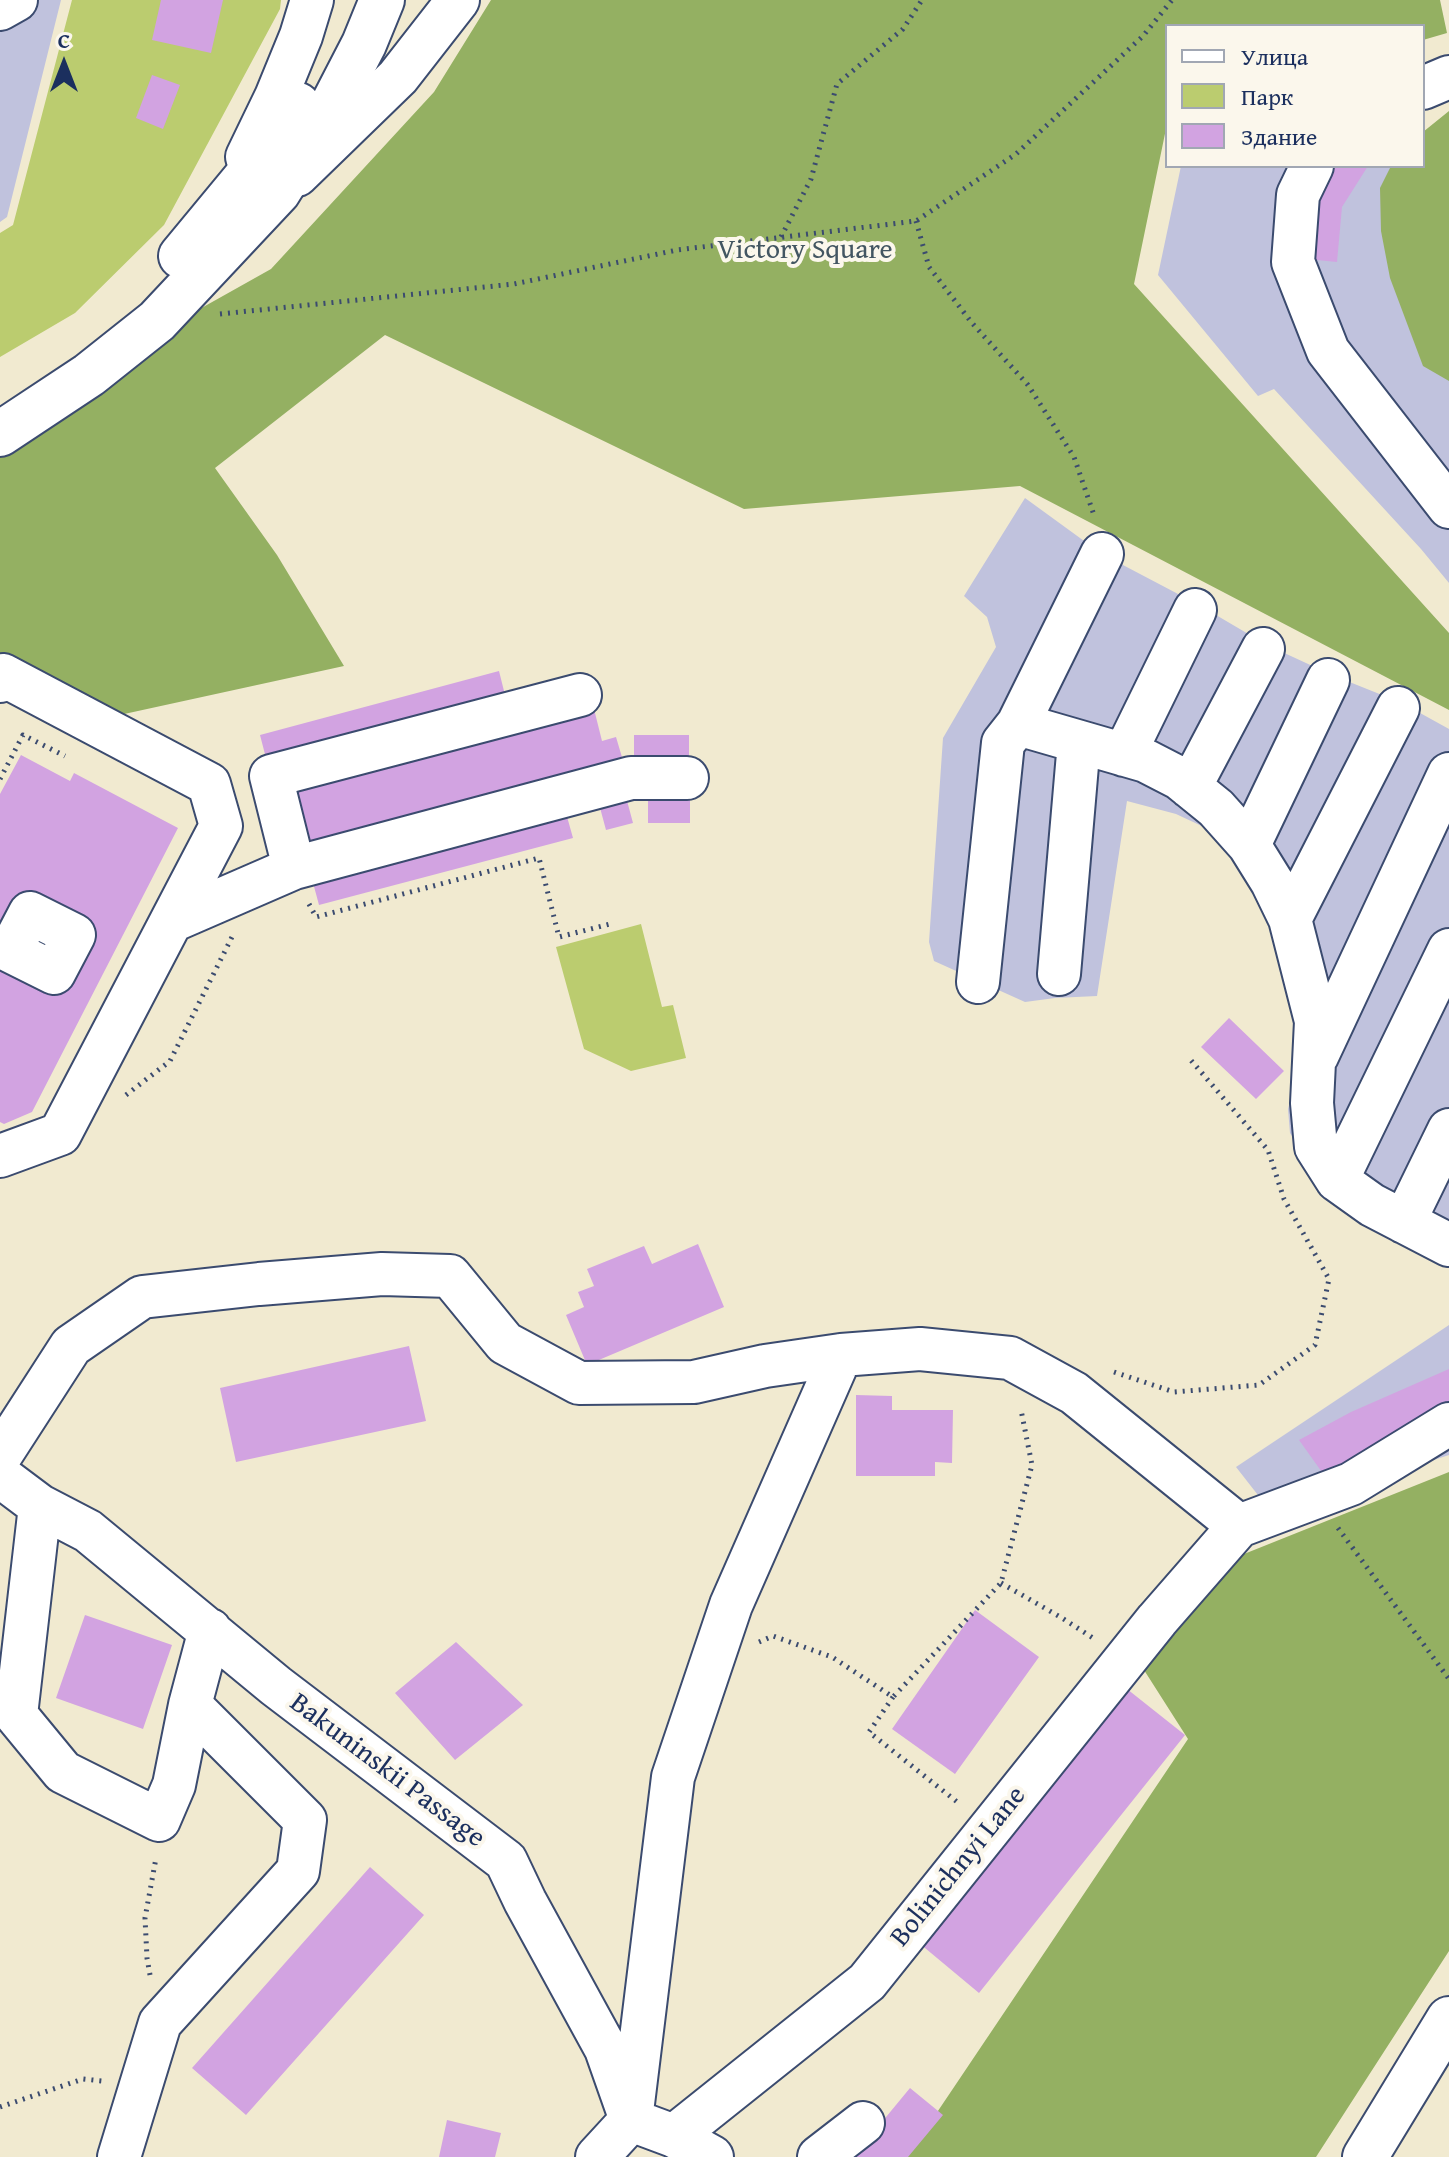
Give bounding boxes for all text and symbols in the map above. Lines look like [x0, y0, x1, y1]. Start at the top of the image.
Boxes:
north arrow [24, 24, 104, 104]
text: С [58, 24, 70, 56]
legend [1165, 24, 1425, 168]
text: Улица [1241, 39, 1308, 74]
text: Парк [1241, 79, 1293, 114]
text: Здание [1241, 119, 1317, 154]
park label: Victory Square [717, 234, 893, 268]
street label: Bakuninskii Passage [283, 1687, 491, 1855]
street label: Bolinichnyi Lane [884, 1780, 1034, 1954]

